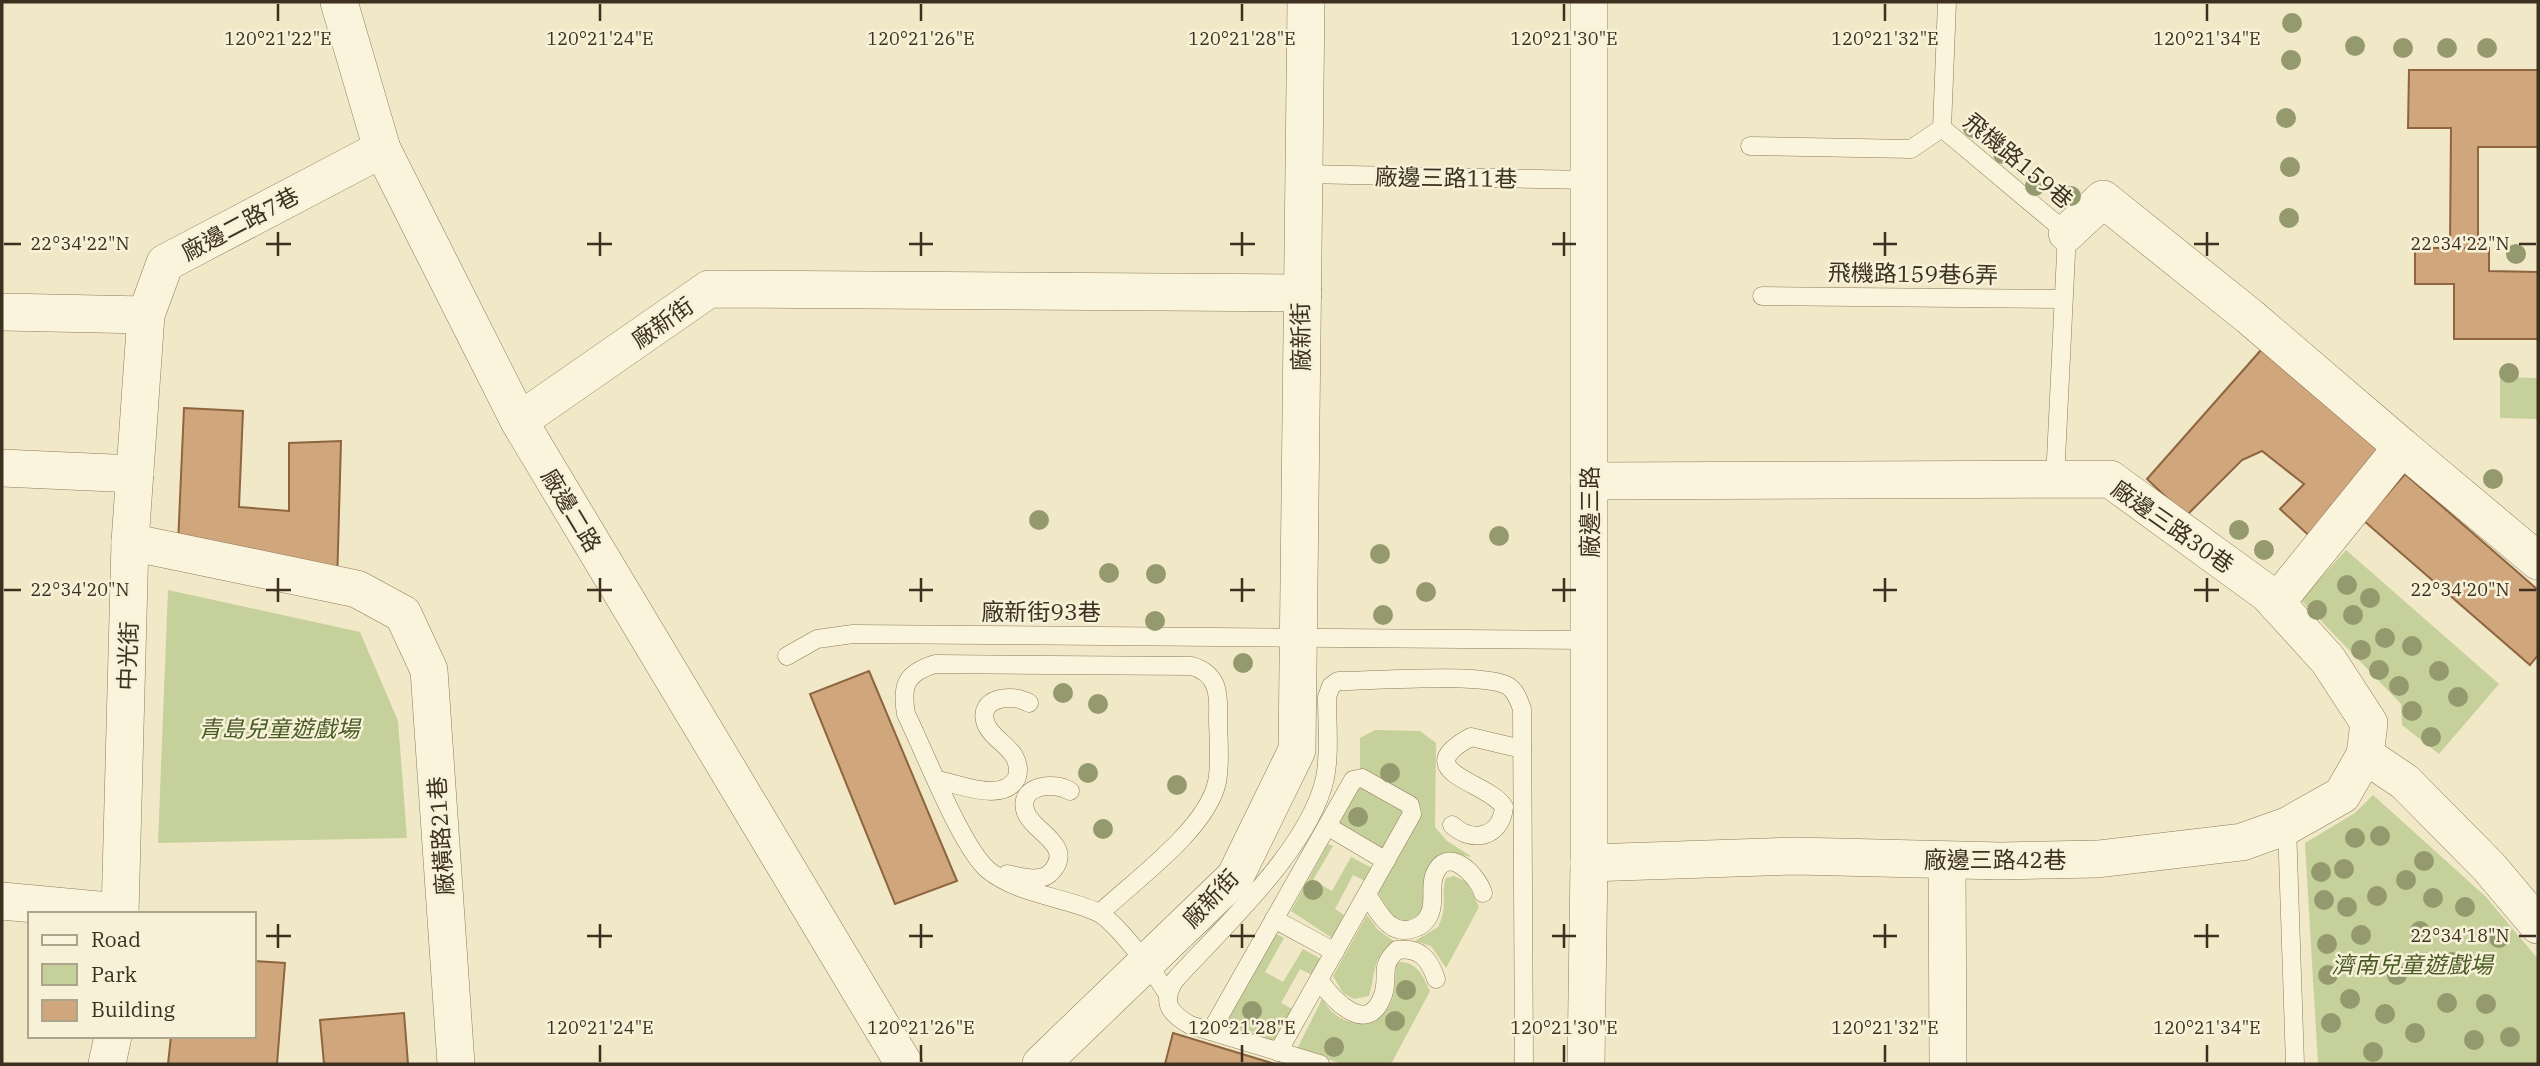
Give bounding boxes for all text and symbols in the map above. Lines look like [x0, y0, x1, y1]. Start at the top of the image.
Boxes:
text: 120°21'22"E [224, 27, 332, 50]
text: 120°21'24"E [546, 27, 654, 50]
text: 120°21'26"E [867, 27, 975, 50]
text: 120°21'28"E [1188, 27, 1296, 50]
text: 120°21'30"E [1510, 27, 1618, 50]
text: 120°21'32"E [1831, 27, 1939, 50]
text: 120°21'34"E [2153, 27, 2261, 50]
street label: 飛機路159巷 [1958, 106, 2080, 214]
street label: 廠邊三路11巷 [1374, 161, 1518, 193]
street label: 廠邊二路7巷 [176, 180, 304, 266]
text: 22°34'22"N [31, 232, 130, 255]
text: 22°34'22"N [2411, 232, 2510, 255]
street label: 飛機路159巷6弄 [1828, 257, 1998, 289]
street label: 廠新街 [625, 290, 699, 354]
street label: 廠新街 [1284, 302, 1316, 372]
street label: 廠邊二路 [535, 463, 609, 557]
street label: 廠邊三路 [1574, 466, 1604, 558]
street label: 廠邊三路30巷 [2106, 473, 2240, 579]
text: 22°34'20"N [31, 578, 130, 601]
text: 22°34'20"N [2411, 578, 2510, 601]
street label: 廠新街93巷 [981, 596, 1101, 626]
street label: 中光街 [111, 621, 143, 691]
park label: 青島兒童遊戲場 [199, 713, 363, 743]
street label: 廠橫路21巷 [421, 775, 459, 897]
street label: 廠邊三路42巷 [1924, 844, 2066, 874]
street label: 廠新街 [1176, 863, 1244, 933]
legend [28, 912, 256, 1038]
text: 22°34'18"N [2411, 924, 2510, 947]
text: Road [91, 925, 141, 953]
park label: 濟南兒童遊戲場 [2332, 949, 2496, 979]
text: Park [91, 960, 138, 988]
text: Building [91, 995, 176, 1023]
text: 120°21'24"E [546, 1016, 654, 1039]
text: 120°21'26"E [867, 1016, 975, 1039]
text: 120°21'28"E [1188, 1016, 1296, 1039]
text: 120°21'30"E [1510, 1016, 1618, 1039]
text: 120°21'32"E [1831, 1016, 1939, 1039]
text: 120°21'34"E [2153, 1016, 2261, 1039]

